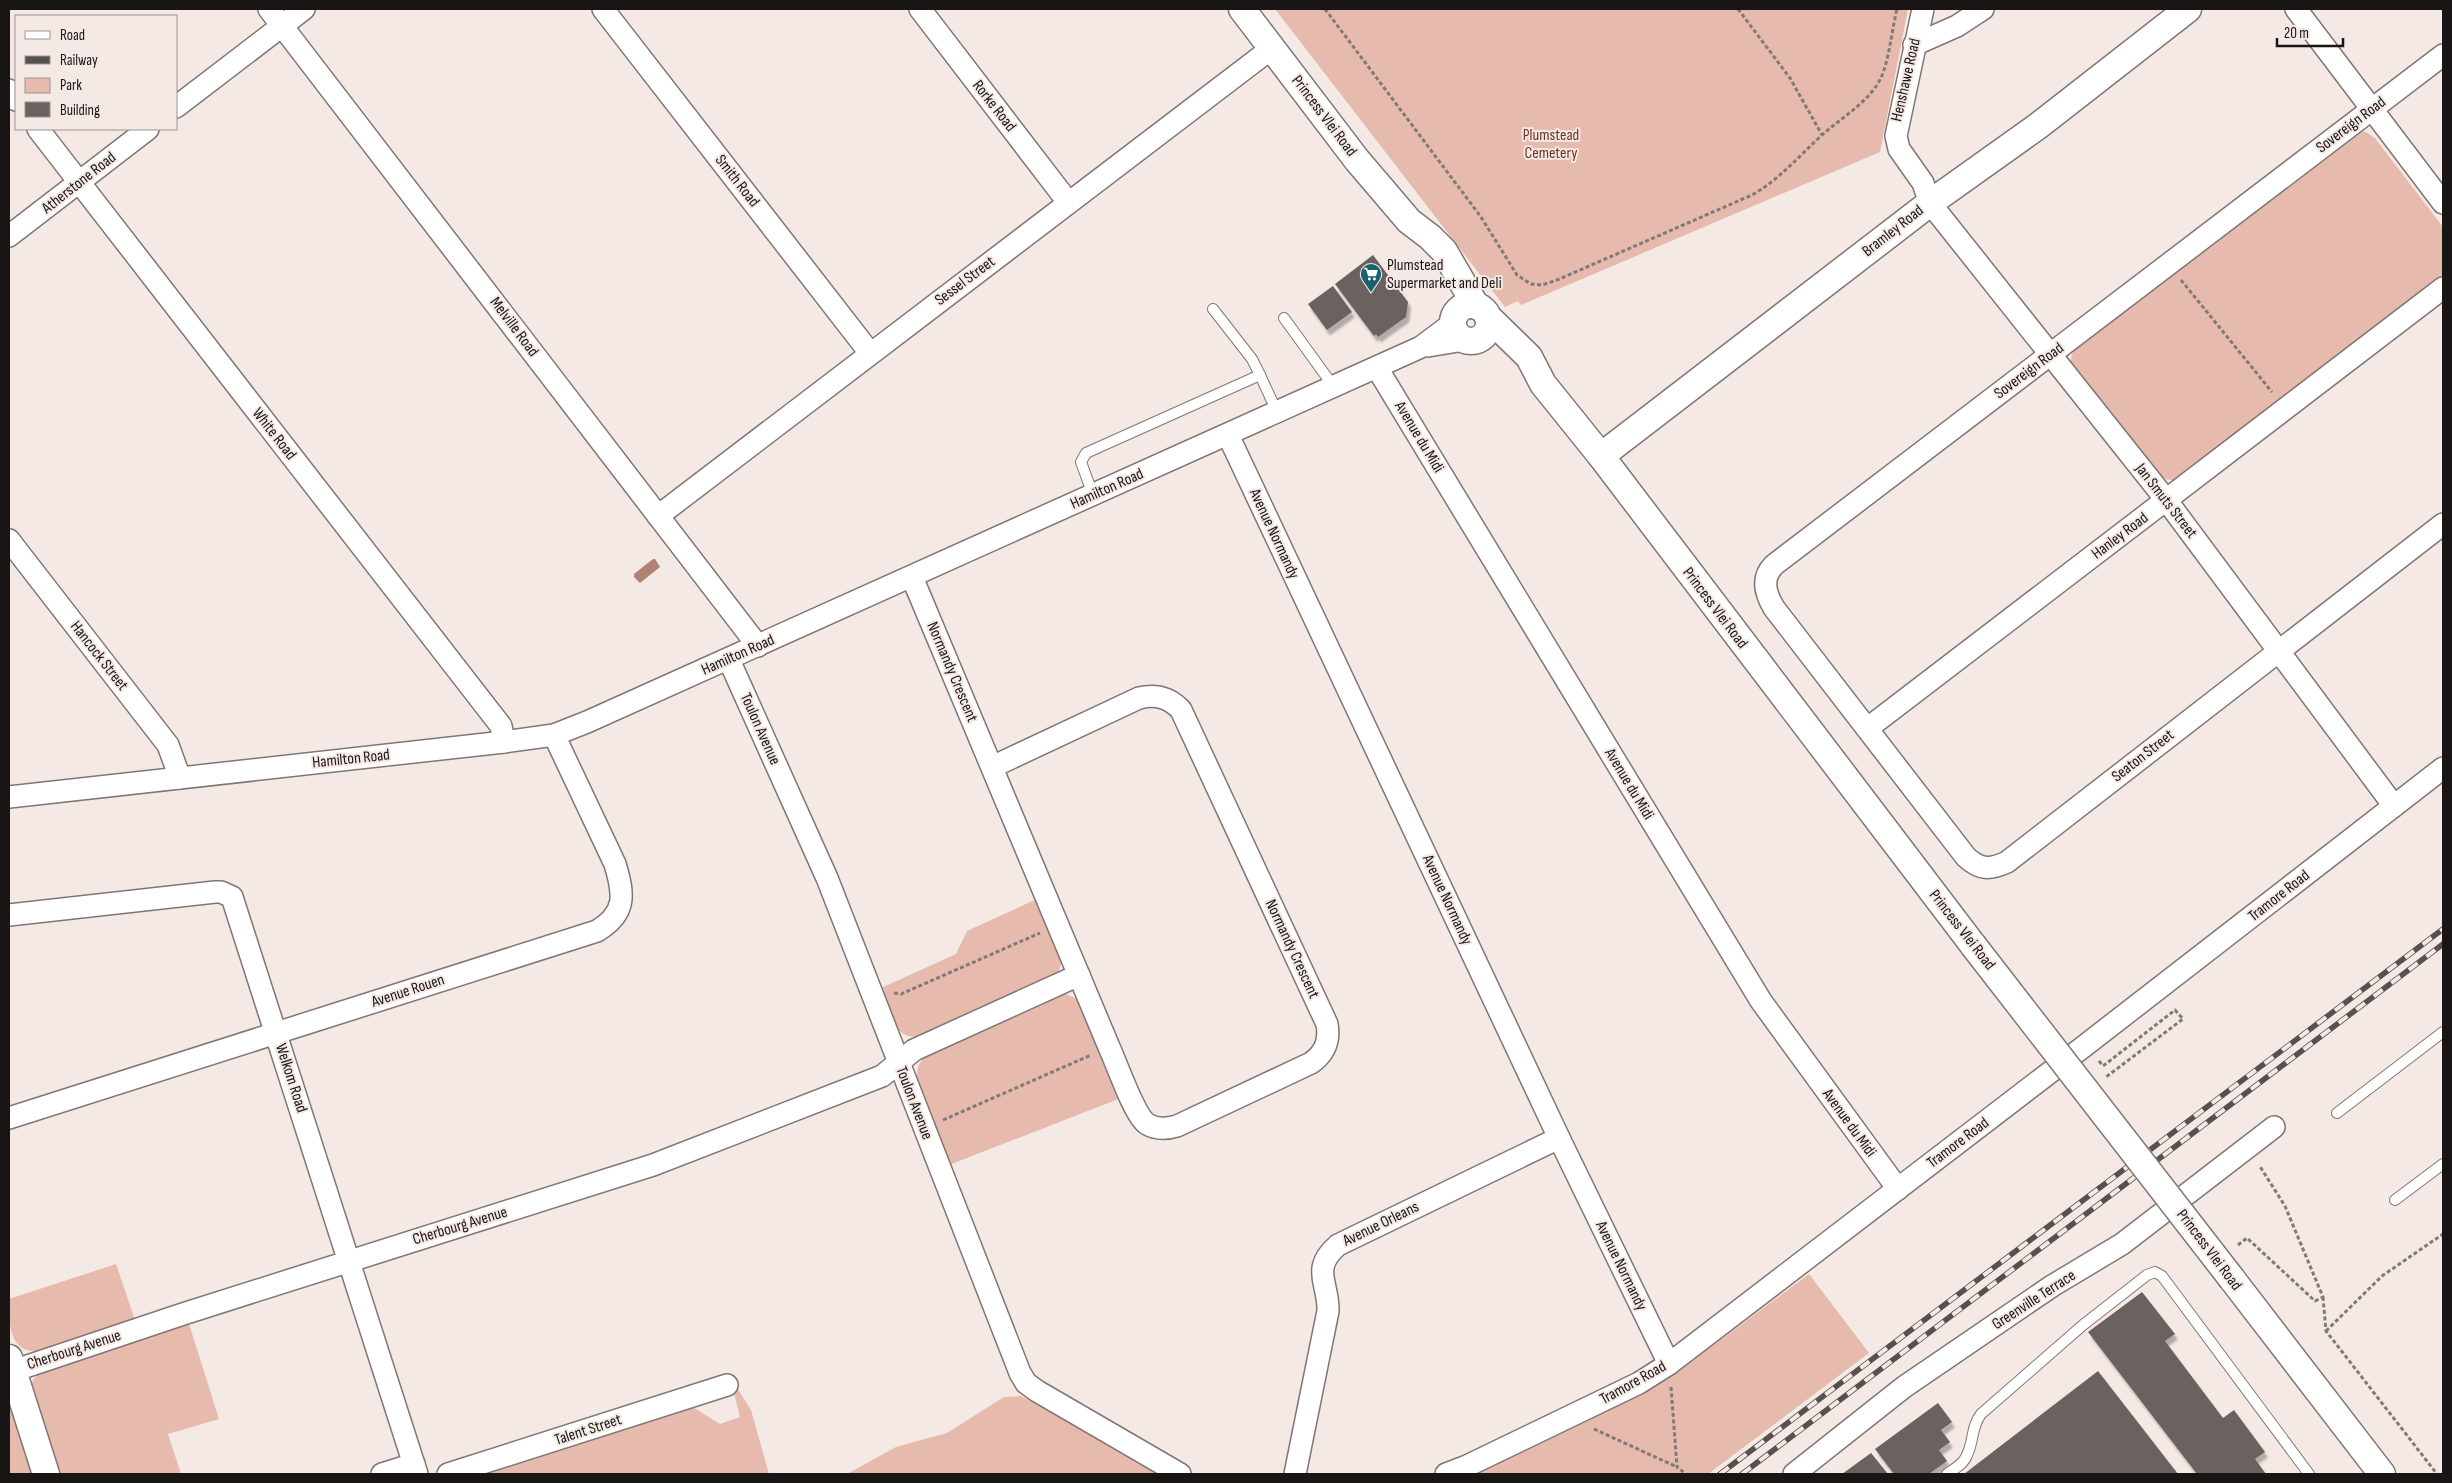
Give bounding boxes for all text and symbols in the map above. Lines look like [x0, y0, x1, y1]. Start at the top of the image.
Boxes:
legend [15, 15, 178, 130]
scale bar [2277, 15, 2343, 47]
text: 20 m [2284, 24, 2309, 43]
text: Road [60, 26, 85, 45]
street label: Henshawe Road [1887, 37, 1925, 123]
text: Railway [60, 51, 98, 70]
street label: Princess Vlei Road [1287, 72, 1361, 160]
text: Park [60, 76, 82, 95]
street label: Rorke Road [968, 77, 1020, 135]
street label: Sovereign Road [2313, 93, 2389, 157]
text: Building [60, 101, 100, 120]
park label: Plumstead Cemetery [1523, 126, 1579, 163]
street label: Atherstone Road [37, 148, 120, 219]
street label: Smith Road [711, 151, 763, 211]
street label: Bramley Road [1859, 201, 1927, 261]
street label: Sessel Street [931, 252, 999, 310]
place label: Plumstead Supermarket and Deli [1387, 256, 1502, 293]
supermarket icon: Plumstead Supermarket and Deli [1359, 262, 1383, 293]
street label: Melville Road [485, 293, 543, 361]
street label: Sovereign Road [1991, 339, 2067, 403]
street label: Avenue du Midi [1390, 397, 1448, 476]
street label: White Road [248, 404, 300, 464]
street label: Jan Smuts Street [2130, 459, 2201, 542]
street label: Hamilton Road [1068, 464, 1146, 514]
street label: Avenue Normandy [1244, 485, 1303, 582]
street label: Hanley Road [2088, 509, 2152, 563]
street label: Princess Vlei Road [1678, 564, 1752, 652]
street label: Hancock Street [66, 617, 132, 695]
street label: Normandy Crescent [922, 619, 982, 725]
street label: Hamilton Road [699, 630, 777, 680]
street label: Toulon Avenue [736, 690, 784, 768]
street label: Seaton Street [2108, 726, 2178, 786]
street label: Avenue du Midi [1600, 744, 1658, 823]
street label: Hamilton Road [311, 745, 391, 773]
street label: Avenue Normandy [1417, 851, 1476, 948]
street label: Tramore Road [2245, 866, 2313, 926]
street label: Princess Vlei Road [1925, 886, 1999, 974]
street label: Normandy Crescent [1261, 897, 1323, 1002]
street label: Avenue Rouen [368, 970, 447, 1012]
street label: Welkom Road [271, 1041, 311, 1115]
street label: Toulon Avenue [891, 1064, 937, 1142]
street label: Avenue du Midi [1817, 1084, 1880, 1161]
street label: Tramore Road [1923, 1114, 1993, 1172]
street label: Avenue Orleans [1339, 1197, 1422, 1251]
street label: Cherbourg Avenue [410, 1203, 510, 1249]
street label: Princess Vlei Road [2172, 1206, 2246, 1294]
street label: Avenue Normandy [1591, 1217, 1651, 1314]
street label: Greenville Terrace [1989, 1266, 2079, 1334]
street label: Cherbourg Avenue [25, 1326, 123, 1374]
street label: Tramore Road [1597, 1357, 1669, 1409]
street label: Talent Street [552, 1410, 624, 1450]

